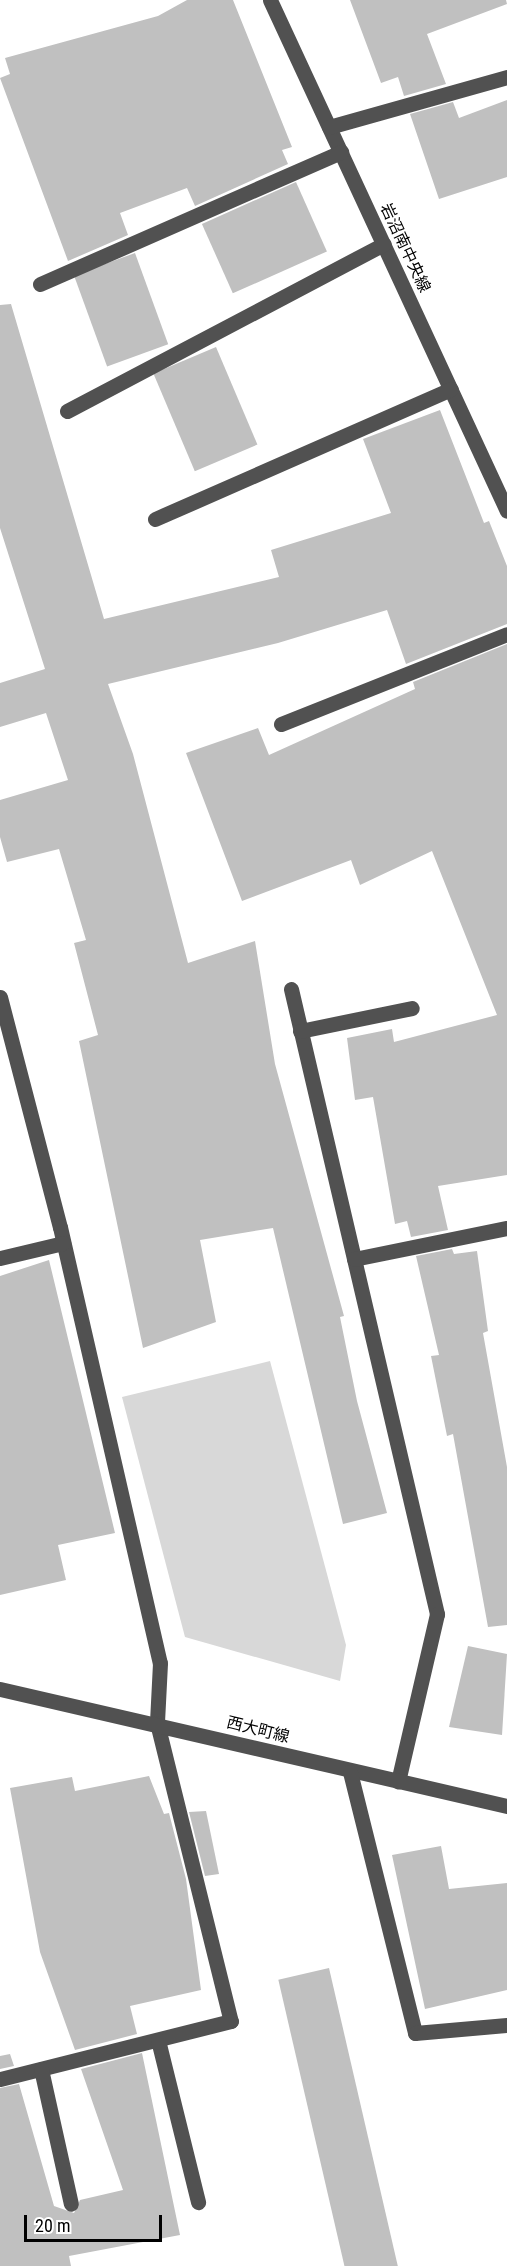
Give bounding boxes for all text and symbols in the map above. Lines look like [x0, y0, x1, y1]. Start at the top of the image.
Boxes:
street label: 岩沼南中央線 [376, 200, 434, 296]
street label: 西大町線 [225, 1713, 291, 1747]
scale bar [27, 2203, 165, 2241]
text: 20 m [35, 2215, 70, 2236]

